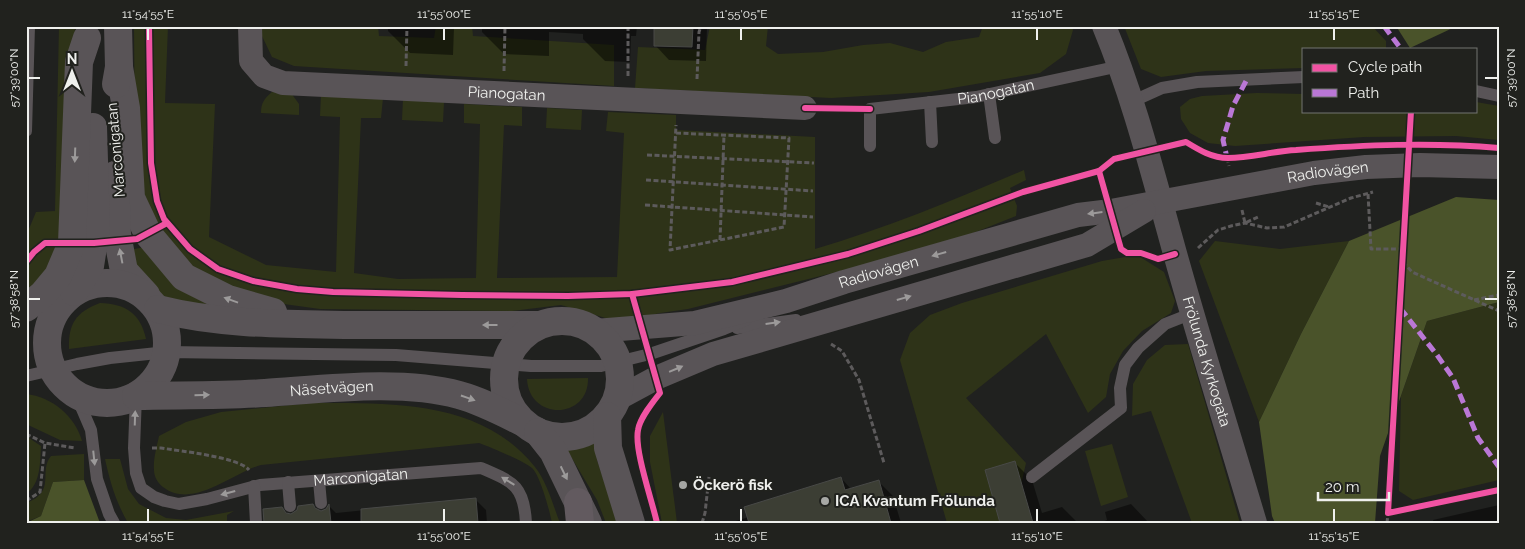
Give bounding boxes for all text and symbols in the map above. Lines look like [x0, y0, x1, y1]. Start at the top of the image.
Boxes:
text: 11°54'55"E [122, 7, 174, 21]
text: 11°55'00"E [417, 7, 471, 21]
text: 11°55'05"E [714, 7, 768, 21]
text: 11°55'10"E [1011, 7, 1063, 21]
text: 11°55'15"E [1309, 7, 1359, 21]
north arrow [48, 48, 98, 98]
legend [1302, 48, 1478, 112]
text: 57°39'00"N [7, 49, 21, 107]
text: 57°39'00"N [1504, 49, 1518, 107]
text: N [67, 51, 77, 67]
text: Cycle path [1348, 58, 1422, 76]
street label: Pianogatan [956, 76, 1036, 108]
street label: Pianogatan [467, 83, 546, 105]
text: Path [1348, 84, 1379, 102]
street label: Marconigatan [103, 102, 129, 198]
one-way arrow [71, 148, 79, 164]
street label: Radiovägen [1286, 158, 1370, 187]
one-way arrow [1087, 209, 1103, 217]
one-way arrow [117, 248, 125, 264]
one-way arrow [931, 251, 946, 259]
street label: Radiovägen [836, 252, 921, 292]
text: 57°38'58"N [7, 270, 21, 328]
text: 57°38'58"N [1504, 270, 1518, 328]
one-way arrow [896, 294, 911, 302]
street label: Frölunda Kyrkogata [1179, 294, 1235, 429]
one-way arrow [223, 296, 238, 303]
one-way arrow [765, 319, 781, 327]
one-way arrow [482, 321, 498, 329]
one-way arrow [669, 365, 683, 373]
street label: Näsetvägen [289, 377, 374, 400]
one-way arrow [194, 391, 210, 399]
one-way arrow [461, 395, 476, 403]
one-way arrow [131, 410, 139, 426]
one-way arrow [90, 450, 98, 466]
street label: Marconigatan [313, 465, 409, 490]
one-way arrow [560, 466, 568, 480]
scale bar [1318, 469, 1389, 501]
one-way arrow [501, 476, 514, 485]
place label: Öckerö fisk [693, 476, 773, 494]
text: 20 m [1325, 478, 1360, 496]
marker: Öckerö fisk [677, 479, 689, 491]
one-way arrow [220, 490, 235, 498]
place label: ICA Kvantum Frölunda [835, 492, 995, 510]
marker: ICA Kvantum Frölunda [819, 495, 831, 507]
text: 11°54'55"E [122, 529, 174, 543]
text: 11°55'00"E [417, 529, 471, 543]
text: 11°55'05"E [714, 529, 768, 543]
text: 11°55'10"E [1011, 529, 1063, 543]
text: 11°55'15"E [1309, 529, 1359, 543]

